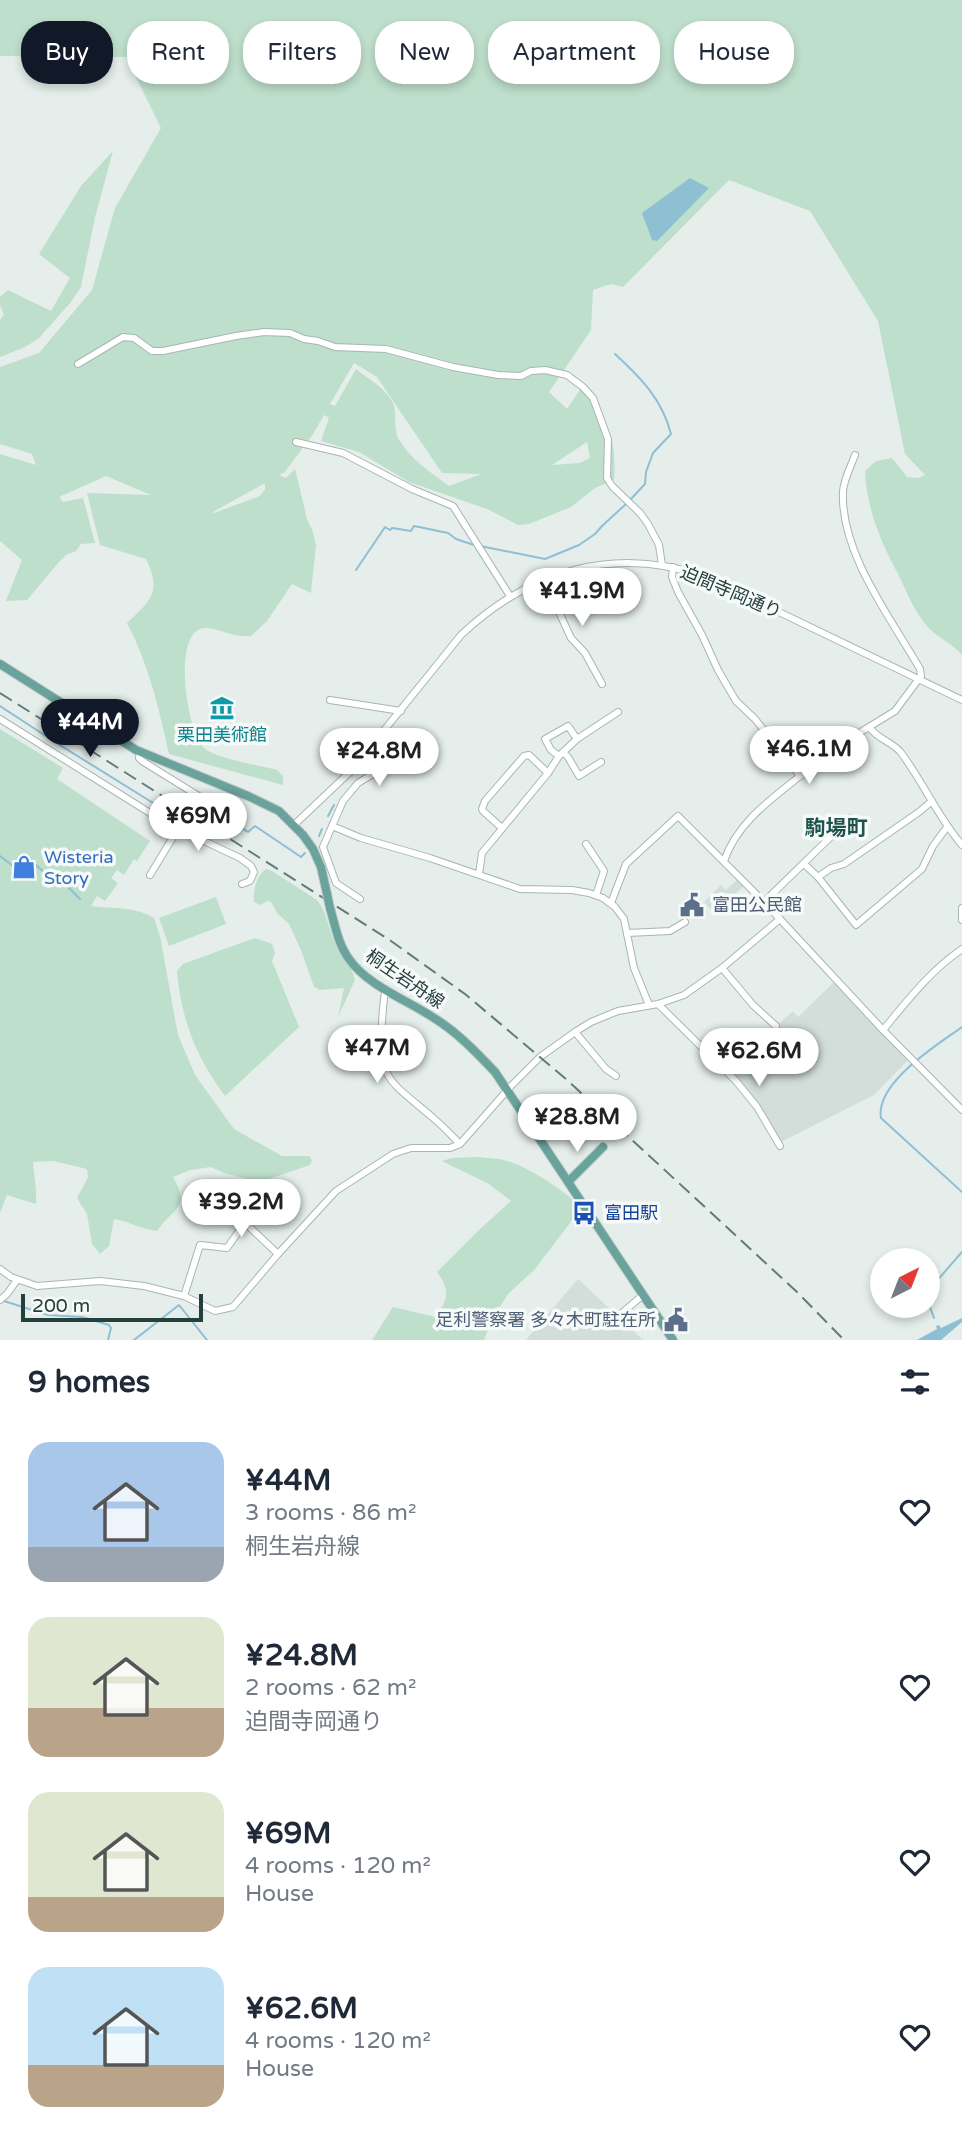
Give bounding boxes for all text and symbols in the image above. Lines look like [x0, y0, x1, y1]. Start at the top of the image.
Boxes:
chip: Buy [21, 21, 113, 84]
chip: Rent [127, 21, 229, 84]
chip: Filters [243, 21, 361, 84]
chip: New [375, 21, 474, 84]
chip: Apartment [488, 21, 660, 84]
chip: House [674, 21, 794, 84]
street label: 迫間寺岡通り [677, 561, 785, 623]
pin: ¥41.9M [525, 568, 639, 628]
text: ¥41.9M [539, 577, 625, 605]
museum icon: 栗田美術館 [208, 694, 236, 722]
pin: ¥44M [49, 700, 131, 759]
text: ¥44M [57, 708, 123, 736]
place label: 栗田美術館 [177, 724, 267, 746]
pin: ¥46.1M [752, 726, 866, 786]
pin: ¥24.8M [322, 728, 436, 788]
text: ¥46.1M [766, 735, 852, 763]
text: ¥24.8M [336, 737, 422, 765]
pin: ¥69M [157, 794, 239, 853]
text: ¥69M [165, 802, 231, 830]
district label: 駒場町 [805, 816, 868, 841]
place label: Wisteria Story [44, 846, 114, 889]
shop icon: Wisteria Story [10, 853, 38, 881]
public building icon: 富田公民館 [678, 891, 706, 919]
place label: 富田公民館 [712, 894, 802, 916]
street label: 桐生岩舟線 [362, 945, 448, 1013]
pin: ¥47M [336, 1026, 418, 1085]
pin: ¥62.6M [702, 1028, 816, 1088]
text: ¥47M [344, 1034, 410, 1062]
text: ¥62.6M [716, 1037, 802, 1065]
pin: ¥28.8M [520, 1094, 634, 1154]
text: ¥28.8M [534, 1103, 620, 1131]
pin: ¥39.2M [184, 1180, 298, 1239]
text: ¥39.2M [198, 1188, 284, 1216]
bus stop icon: 富田駅 [570, 1199, 598, 1227]
place label: 富田駅 [604, 1202, 658, 1224]
north arrow [870, 1248, 940, 1318]
map controls [870, 1248, 940, 1318]
scale bar [21, 1291, 203, 1323]
text: 200 m [32, 1295, 90, 1317]
public building icon: 足利警察署 多々木町駐在所 [662, 1306, 690, 1334]
place label: 足利警察署 多々木町駐在所 [435, 1309, 656, 1331]
icon: filters [896, 1363, 934, 1401]
text: 9 homes [28, 1364, 150, 1401]
text: ¥44M [245, 1462, 331, 1499]
icon: home [84, 1470, 168, 1554]
icon: heart [896, 1493, 934, 1531]
text: 3 rooms · 86 m² [245, 1499, 416, 1527]
text: 桐生岩舟線 [245, 1533, 360, 1561]
text: ¥24.8M [245, 1637, 358, 1674]
icon: home [84, 1645, 168, 1729]
icon: heart [896, 1668, 934, 1706]
text: 2 rooms · 62 m² [245, 1674, 416, 1702]
text: 迫間寺岡通り [245, 1708, 383, 1736]
text: ¥69M [245, 1815, 331, 1852]
icon: home [84, 1820, 168, 1904]
icon: heart [896, 1843, 934, 1881]
text: 4 rooms · 120 m² [245, 1852, 431, 1880]
text: House [245, 1880, 314, 1908]
text: ¥62.6M [245, 1990, 358, 2027]
icon: home [84, 1995, 168, 2079]
icon: heart [896, 2018, 934, 2056]
text: 4 rooms · 120 m² [245, 2027, 431, 2055]
text: House [245, 2055, 314, 2083]

